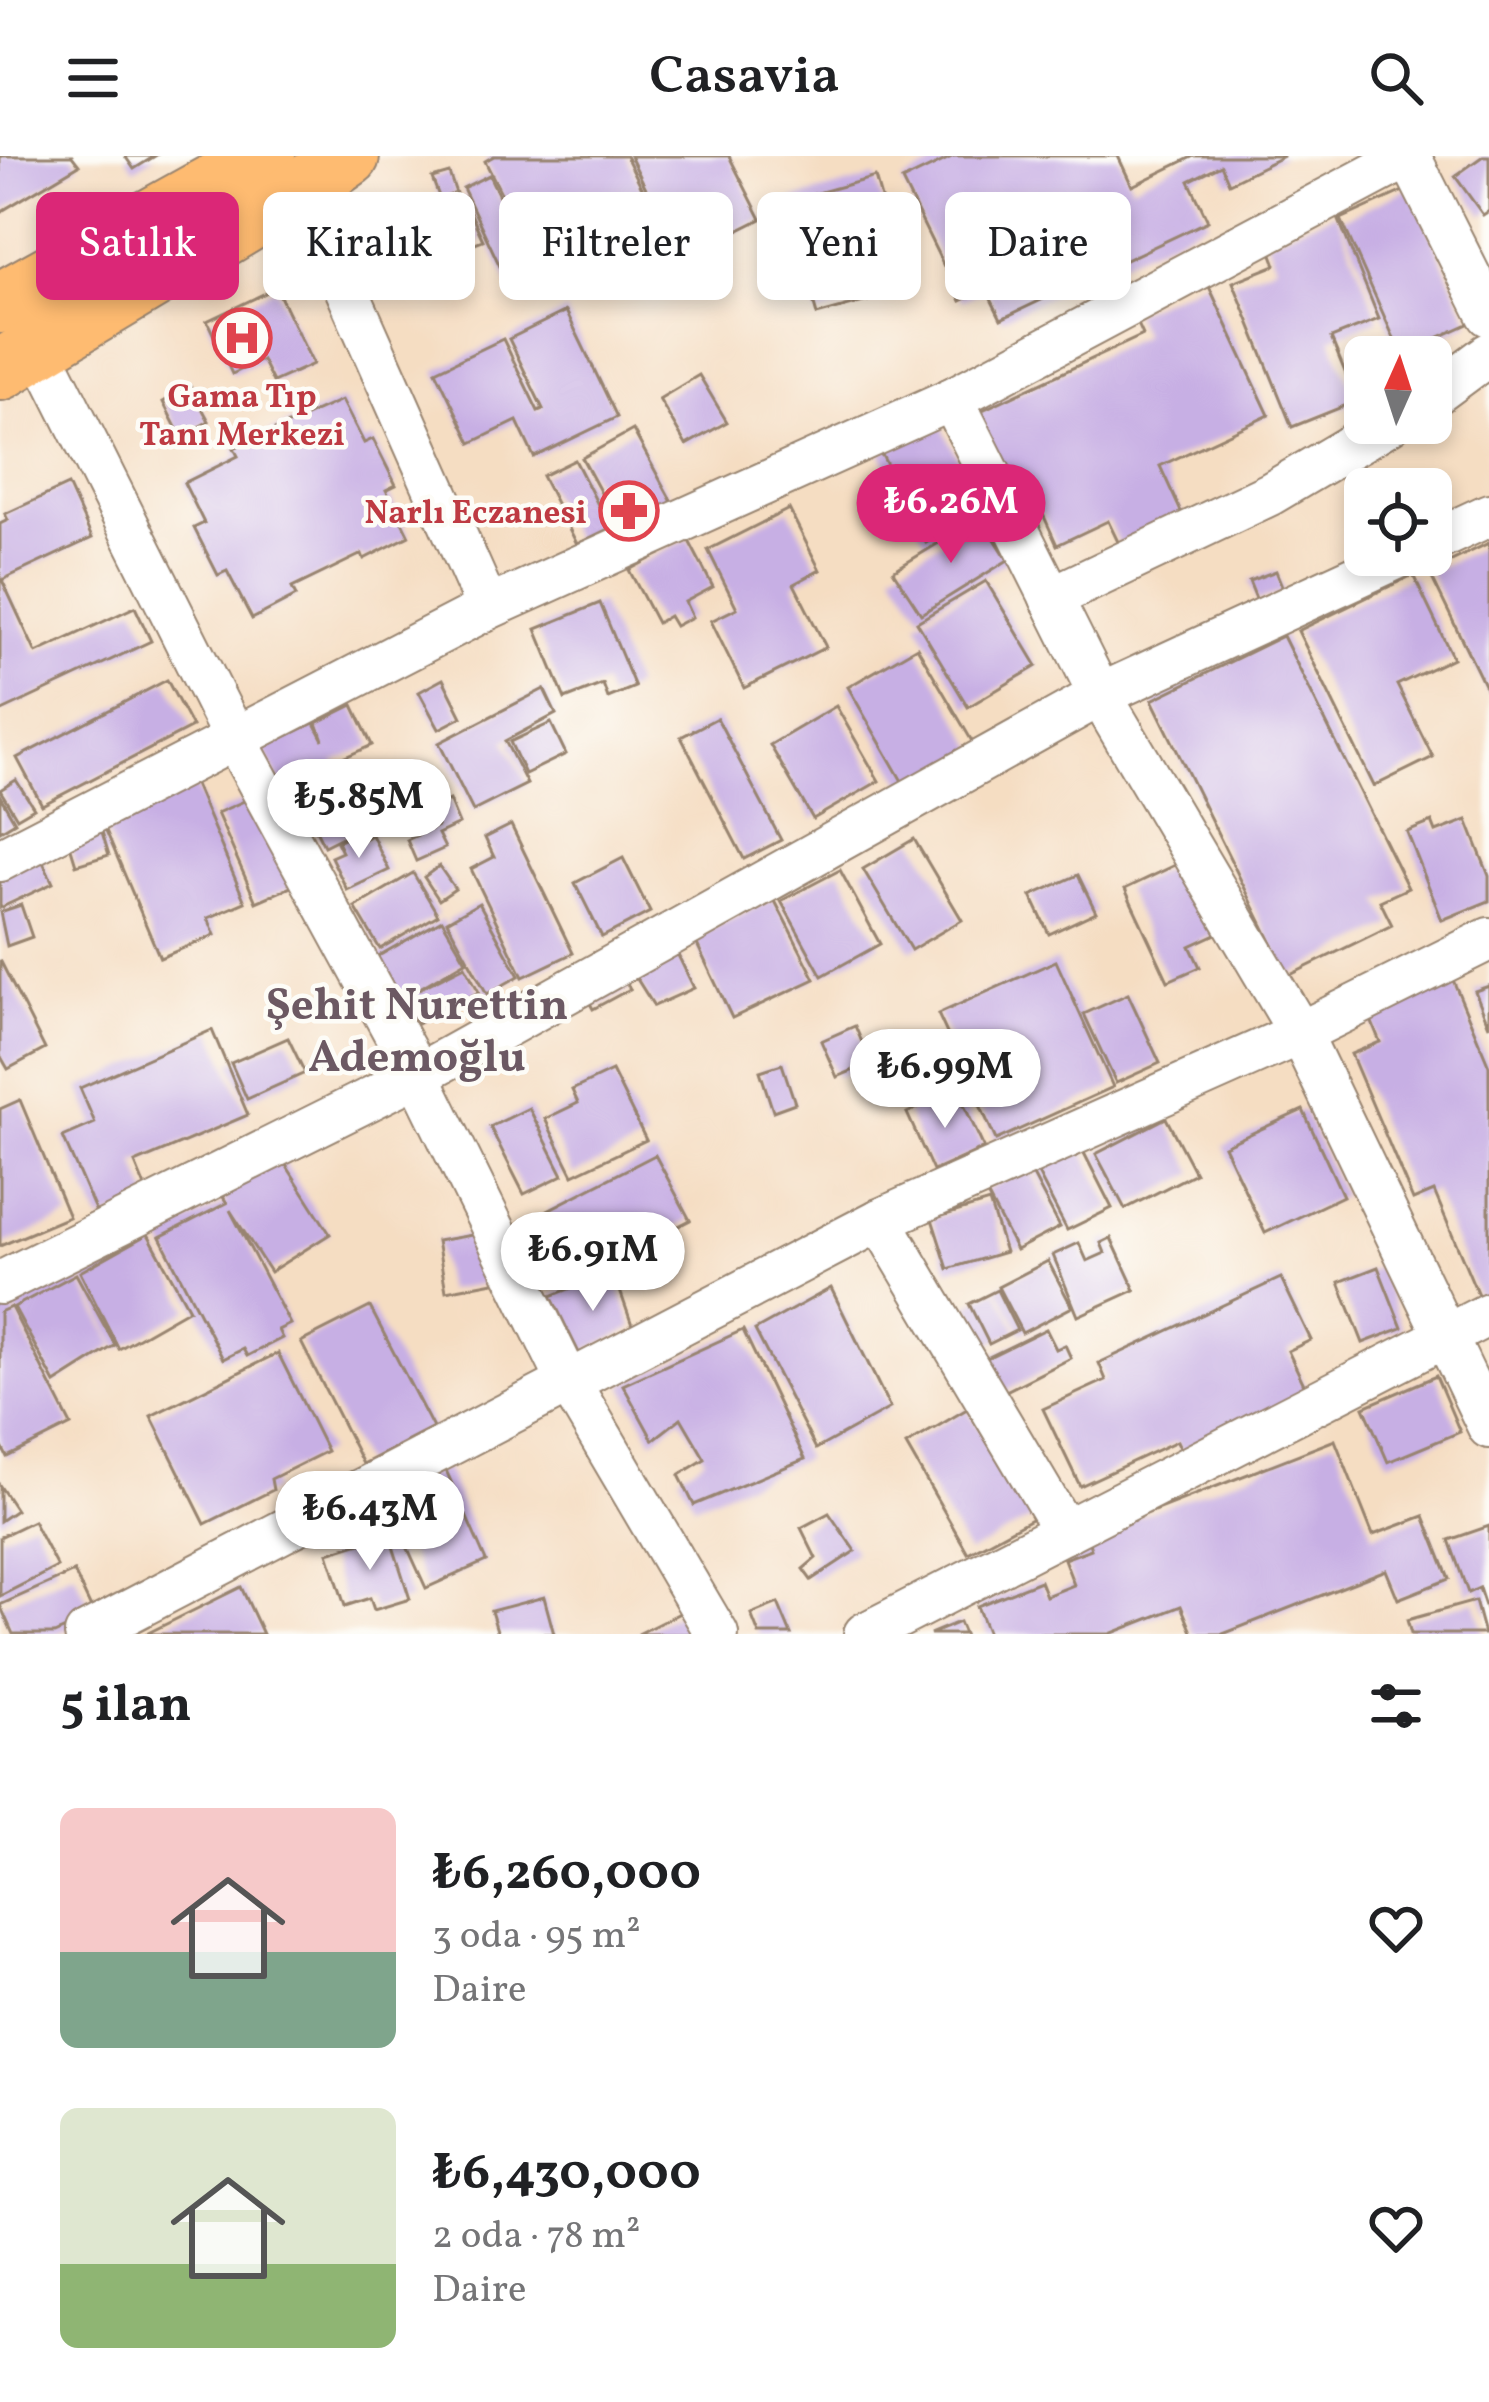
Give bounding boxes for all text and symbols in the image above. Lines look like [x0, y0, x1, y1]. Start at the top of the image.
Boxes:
text: Casavia [649, 41, 840, 116]
icon: menu [60, 45, 126, 111]
icon: search [1363, 45, 1429, 111]
chip: Satılık [36, 192, 239, 300]
chip: Kiralık [263, 192, 475, 300]
chip: Filtreler [499, 192, 733, 300]
chip: Yeni [757, 192, 921, 300]
chip: Daire [945, 192, 1131, 300]
hospital icon: Gama Tıp Tanı Merkezi [211, 307, 273, 369]
north arrow [1344, 336, 1452, 444]
map controls [1344, 336, 1452, 576]
place label: Gama Tıp Tanı Merkezi [139, 376, 345, 460]
pin: ₺6.26M [853, 464, 1049, 566]
button: locate [1344, 468, 1452, 576]
text: ₺6.26M [884, 476, 1018, 530]
pharmacy icon: Narlı Eczanesi [598, 480, 660, 542]
place label: Narlı Eczanesi [364, 492, 587, 538]
pin: ₺5.85M [261, 759, 457, 861]
text: ₺5.85M [294, 771, 424, 825]
district label: Şehit Nurettin Ademoğlu [266, 976, 568, 1091]
pin: ₺6.99M [847, 1029, 1043, 1131]
text: ₺6.99M [877, 1041, 1013, 1095]
pin: ₺6.91M [495, 1212, 691, 1314]
text: ₺6.91M [528, 1224, 658, 1278]
pin: ₺6.43M [272, 1471, 468, 1573]
text: ₺6.43M [302, 1483, 438, 1537]
text: 5 ilan [60, 1671, 192, 1742]
icon: filters [1363, 1673, 1429, 1739]
text: ₺6,260,000 [432, 1839, 701, 1910]
icon: home [156, 1856, 300, 2000]
icon: heart [1363, 1895, 1429, 1961]
text: 3 oda · 95 m² [432, 1910, 641, 1964]
text: Daire [432, 1964, 526, 2018]
text: ₺6,430,000 [432, 2139, 701, 2210]
icon: home [156, 2156, 300, 2300]
icon: heart [1363, 2195, 1429, 2261]
text: 2 oda · 78 m² [432, 2210, 640, 2264]
text: Daire [432, 2264, 526, 2318]

